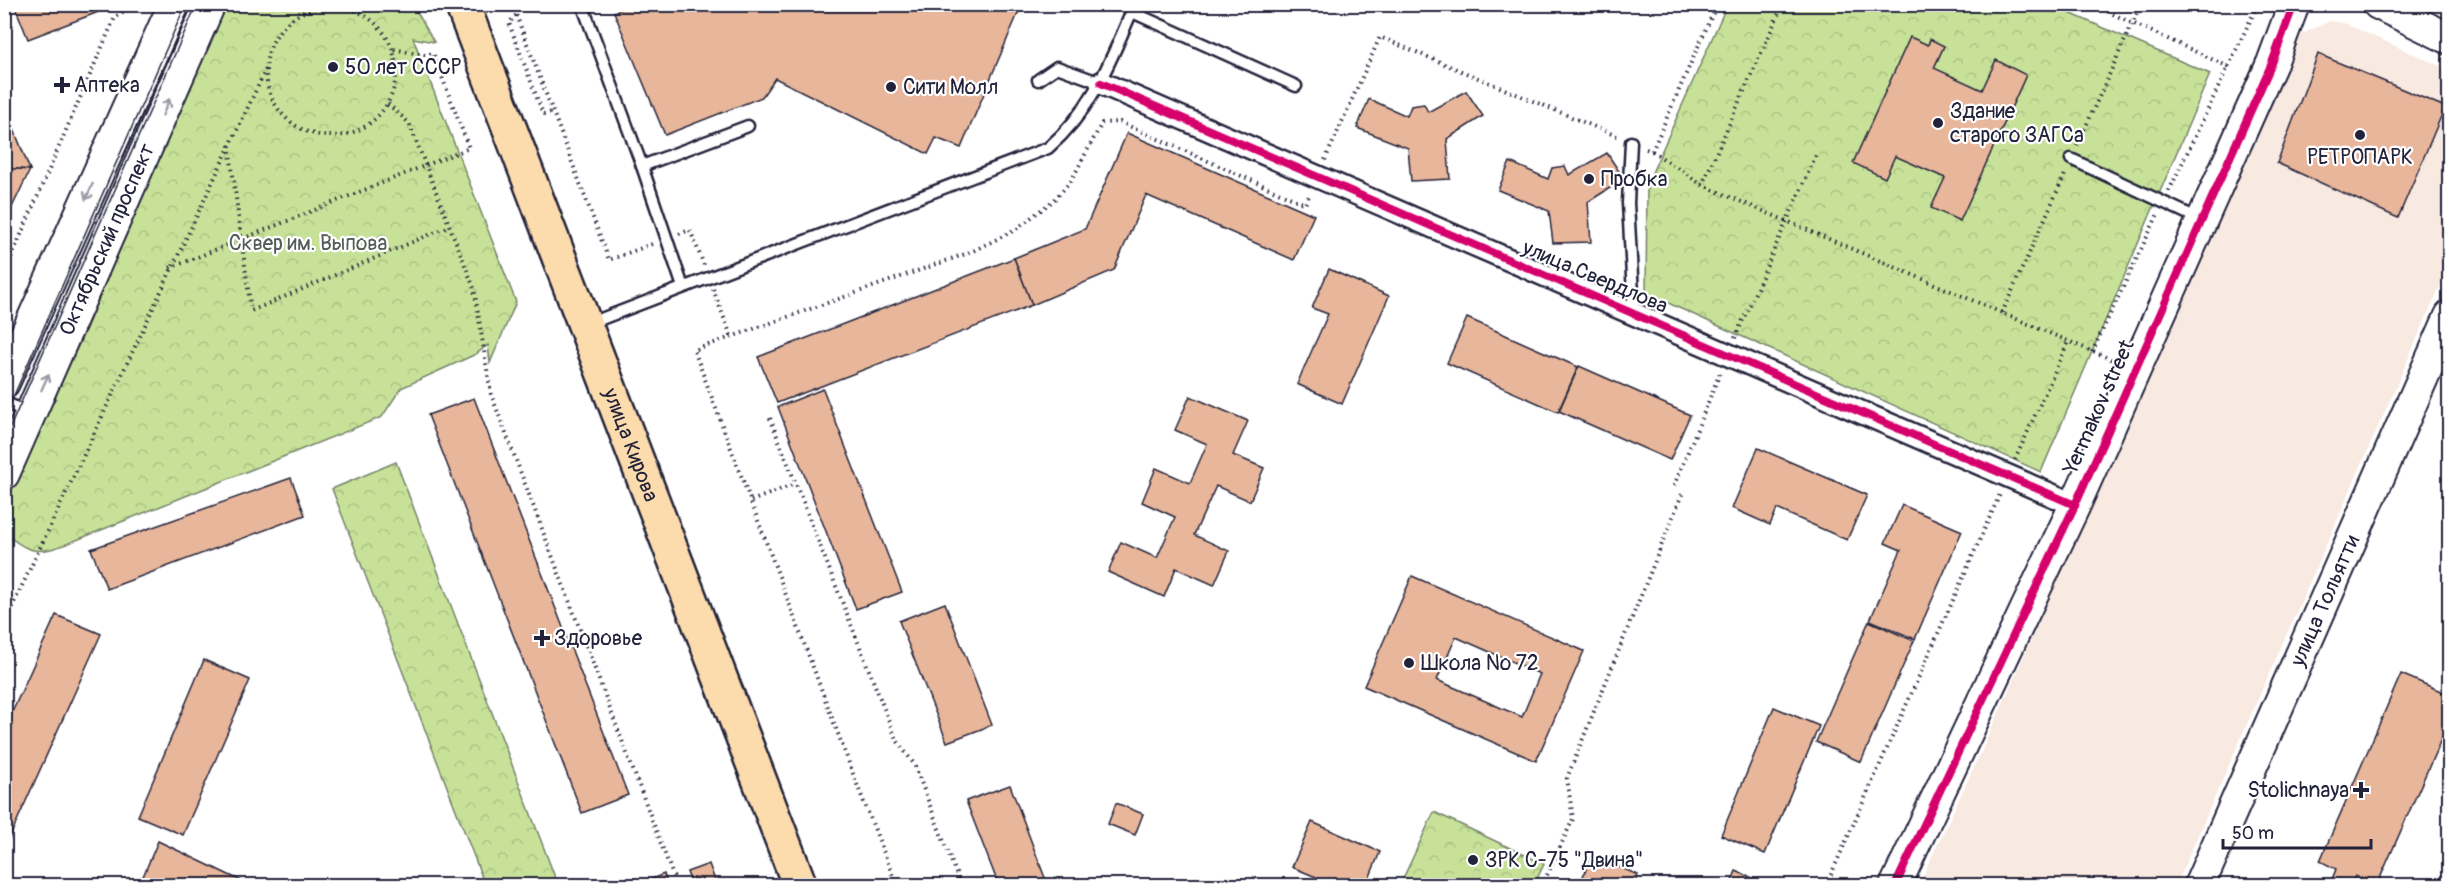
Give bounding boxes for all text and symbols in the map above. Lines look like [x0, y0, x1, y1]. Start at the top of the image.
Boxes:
place label: 50 лет СССР [345, 54, 462, 81]
marker: 50 лет СССР [326, 60, 340, 74]
place label: Аптека [74, 72, 140, 99]
place label: Сити Молл [903, 74, 998, 101]
marker: Аптека [55, 78, 69, 92]
marker: Сити Молл [884, 80, 898, 94]
place label: Здание старого ЗАГСа [1950, 98, 2084, 149]
one-way arrow [160, 99, 172, 117]
marker: Здание старого ЗАГСа [1931, 116, 1945, 130]
marker: РЕТРОПАРК [2353, 128, 2367, 142]
street label: Октябрьский проспект [53, 139, 161, 340]
place label: РЕТРОПАРК [2307, 144, 2413, 171]
place label: Пробка [1601, 166, 1667, 193]
marker: Пробка [1582, 172, 1596, 186]
one-way arrow [83, 182, 94, 200]
park label: Сквер им. Выпова [229, 230, 387, 257]
street label: улица Свердлова [1517, 234, 1672, 320]
street label: Yermakov street [2057, 335, 2141, 479]
one-way arrow [40, 373, 51, 392]
street label: улица Кирова [597, 383, 665, 505]
street label: улица Тольятти [2284, 531, 2365, 671]
place label: Здоровье [554, 625, 643, 652]
marker: Здоровье [535, 631, 549, 645]
place label: Школа № 72 [1421, 650, 1539, 677]
marker: Школа № 72 [1402, 656, 1416, 670]
place label: Stolichnaya [2247, 777, 2349, 804]
marker: Stolichnaya [2354, 783, 2368, 797]
scale bar [2223, 812, 2372, 850]
text: 50 m [2232, 822, 2274, 845]
place label: ЗРК С-75 "Двина" [1485, 847, 1643, 874]
marker: ЗРК С-75 "Двина" [1466, 853, 1480, 867]

